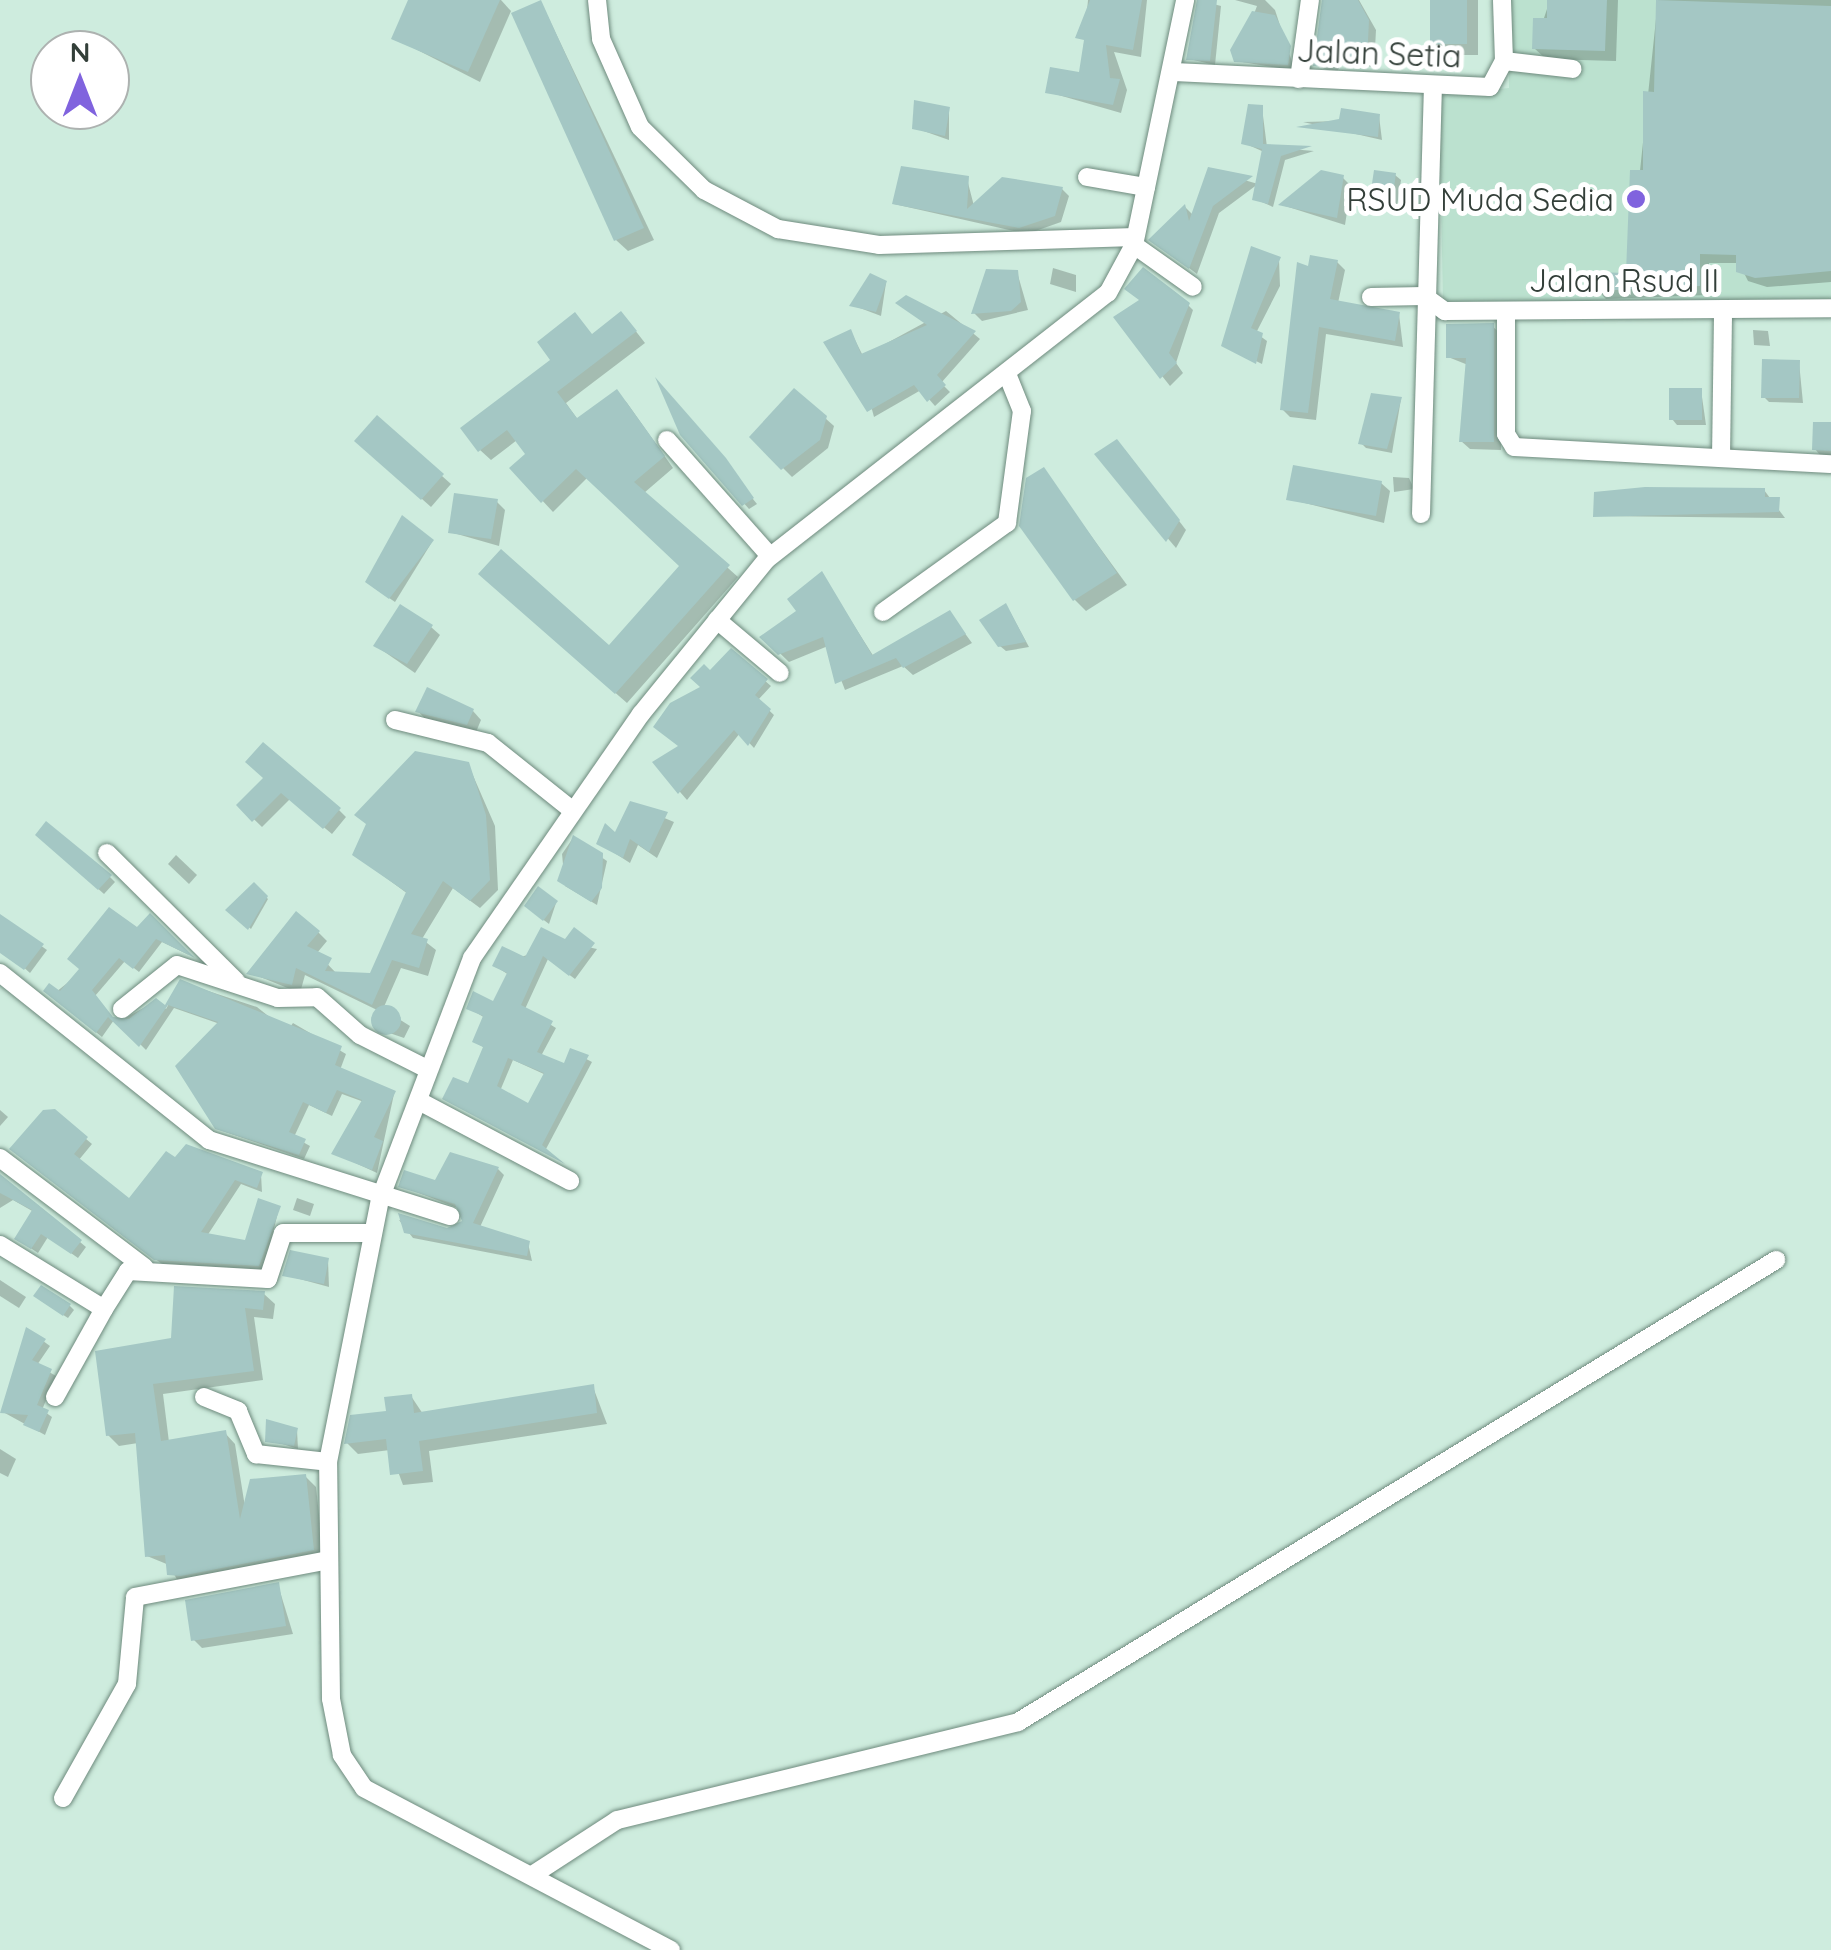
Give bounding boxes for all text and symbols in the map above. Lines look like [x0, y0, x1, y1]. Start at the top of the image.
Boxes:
north arrow [30, 30, 130, 130]
street label: Jalan Setia [1296, 31, 1462, 75]
text: N [70, 34, 90, 69]
place label: RSUD Muda Sedia [1346, 180, 1614, 218]
marker: RSUD Muda Sedia [1623, 186, 1649, 212]
street label: Jalan Rsud II [1529, 261, 1719, 299]

